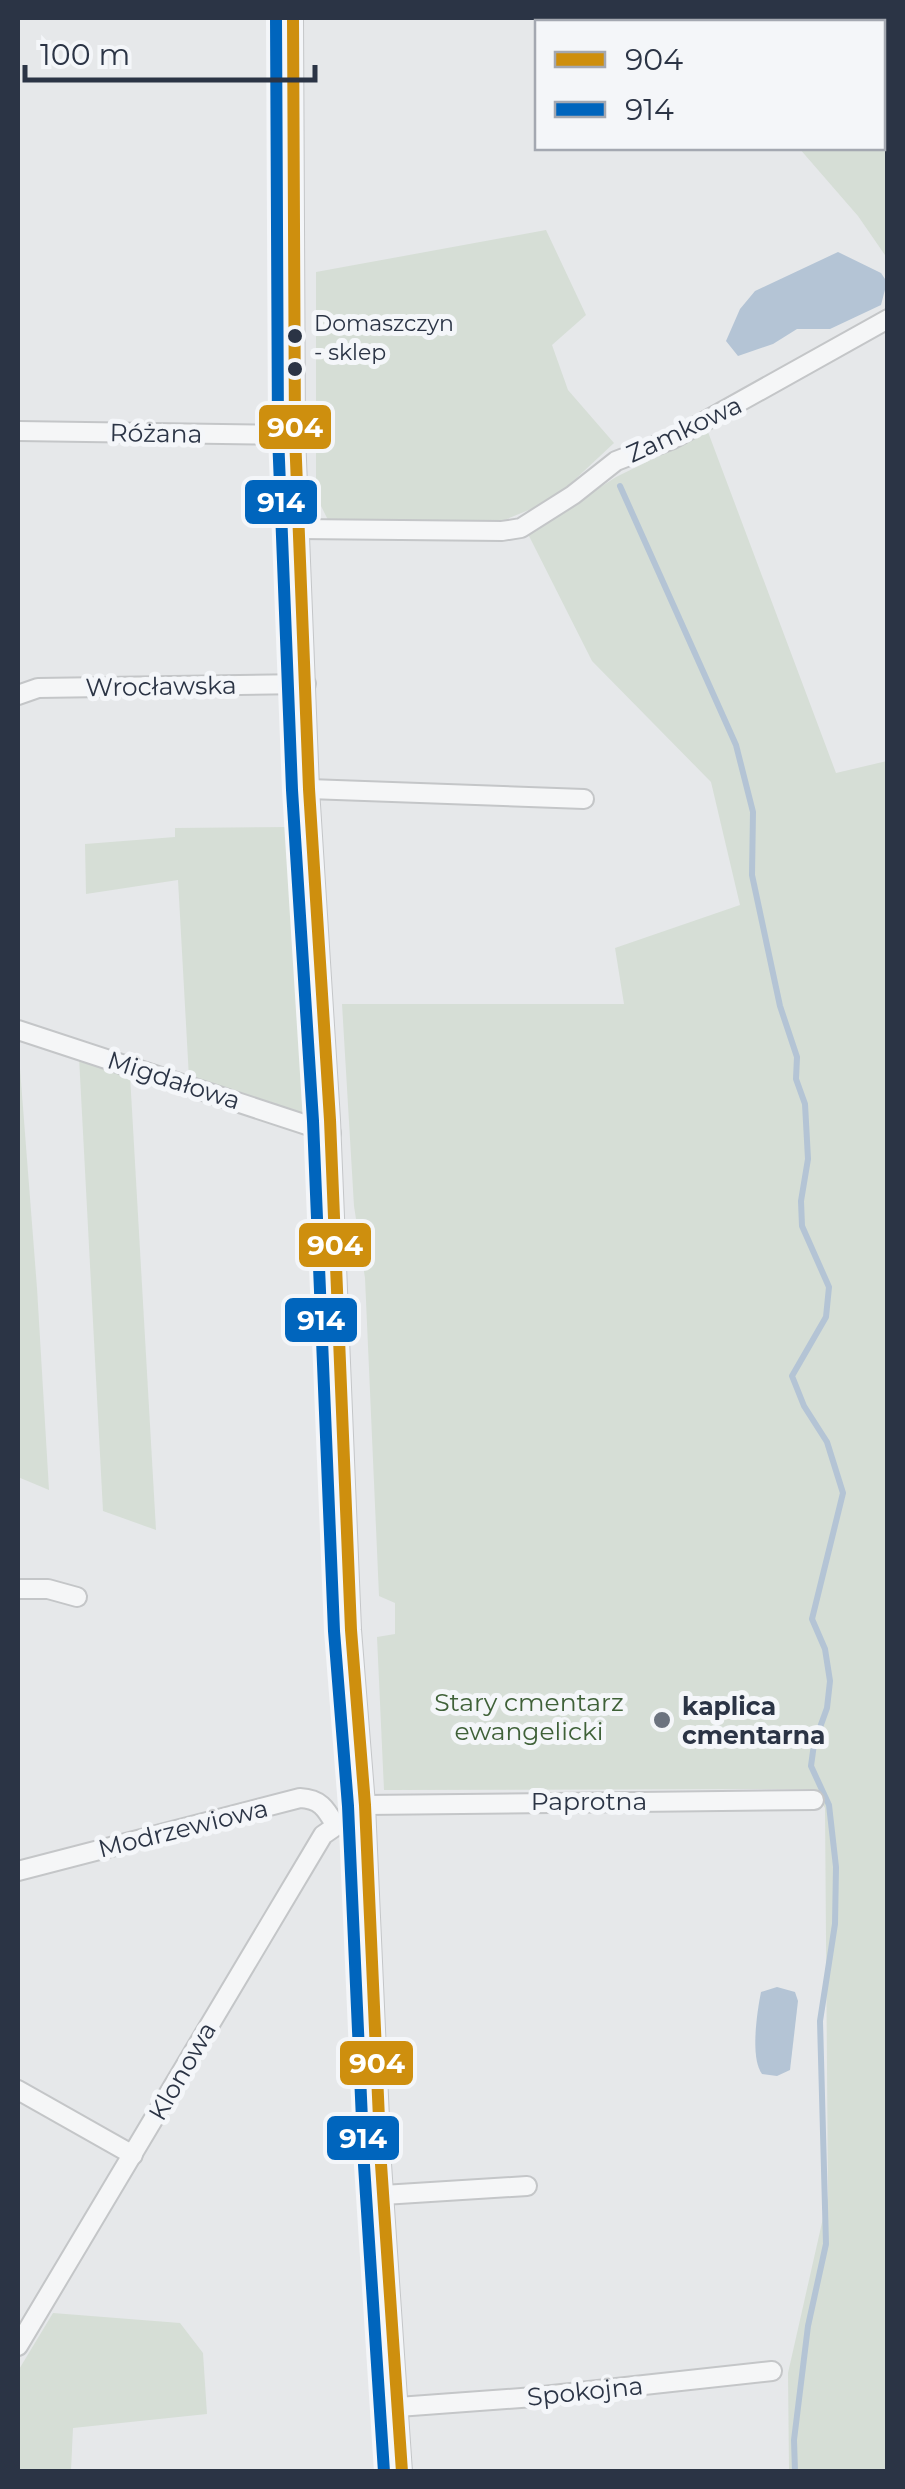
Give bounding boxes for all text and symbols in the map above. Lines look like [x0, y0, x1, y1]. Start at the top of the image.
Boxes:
scale bar [25, 20, 315, 82]
legend [535, 20, 885, 150]
text: 100 m [40, 36, 130, 73]
text: 904 [625, 41, 683, 78]
text: 914 [625, 91, 674, 128]
place label: Domaszczyn - sklep [314, 310, 454, 366]
marker: Domaszczyn - sklep [285, 326, 305, 346]
unlabelled marker [285, 359, 305, 379]
street label: Zamkowa [622, 389, 746, 469]
line badge: 904 [257, 403, 333, 451]
text: 904 [267, 410, 324, 444]
street label: Różana [109, 417, 203, 449]
line badge: 914 [243, 478, 319, 526]
text: 914 [257, 485, 306, 519]
street label: Wrocławska [85, 670, 237, 702]
street label: Migdałowa [104, 1044, 244, 1116]
line badge: 904 [297, 1221, 373, 1269]
text: 904 [307, 1228, 364, 1262]
line badge: 914 [283, 1296, 359, 1344]
text: 914 [297, 1303, 346, 1337]
park label: Stary cmentarz ewangelicki [434, 1687, 624, 1746]
place label: kaplica cmentarna [682, 1691, 825, 1750]
marker: kaplica cmentarna [651, 1709, 673, 1731]
street label: Paprotna [531, 1786, 647, 1816]
street label: Modrzewiowa [95, 1792, 271, 1864]
street label: Klonowa [142, 2016, 222, 2126]
line badge: 904 [338, 2039, 415, 2087]
text: 904 [349, 2046, 406, 2080]
line badge: 914 [325, 2114, 401, 2162]
text: 914 [339, 2121, 388, 2155]
street label: Spokojna [525, 2370, 645, 2412]

